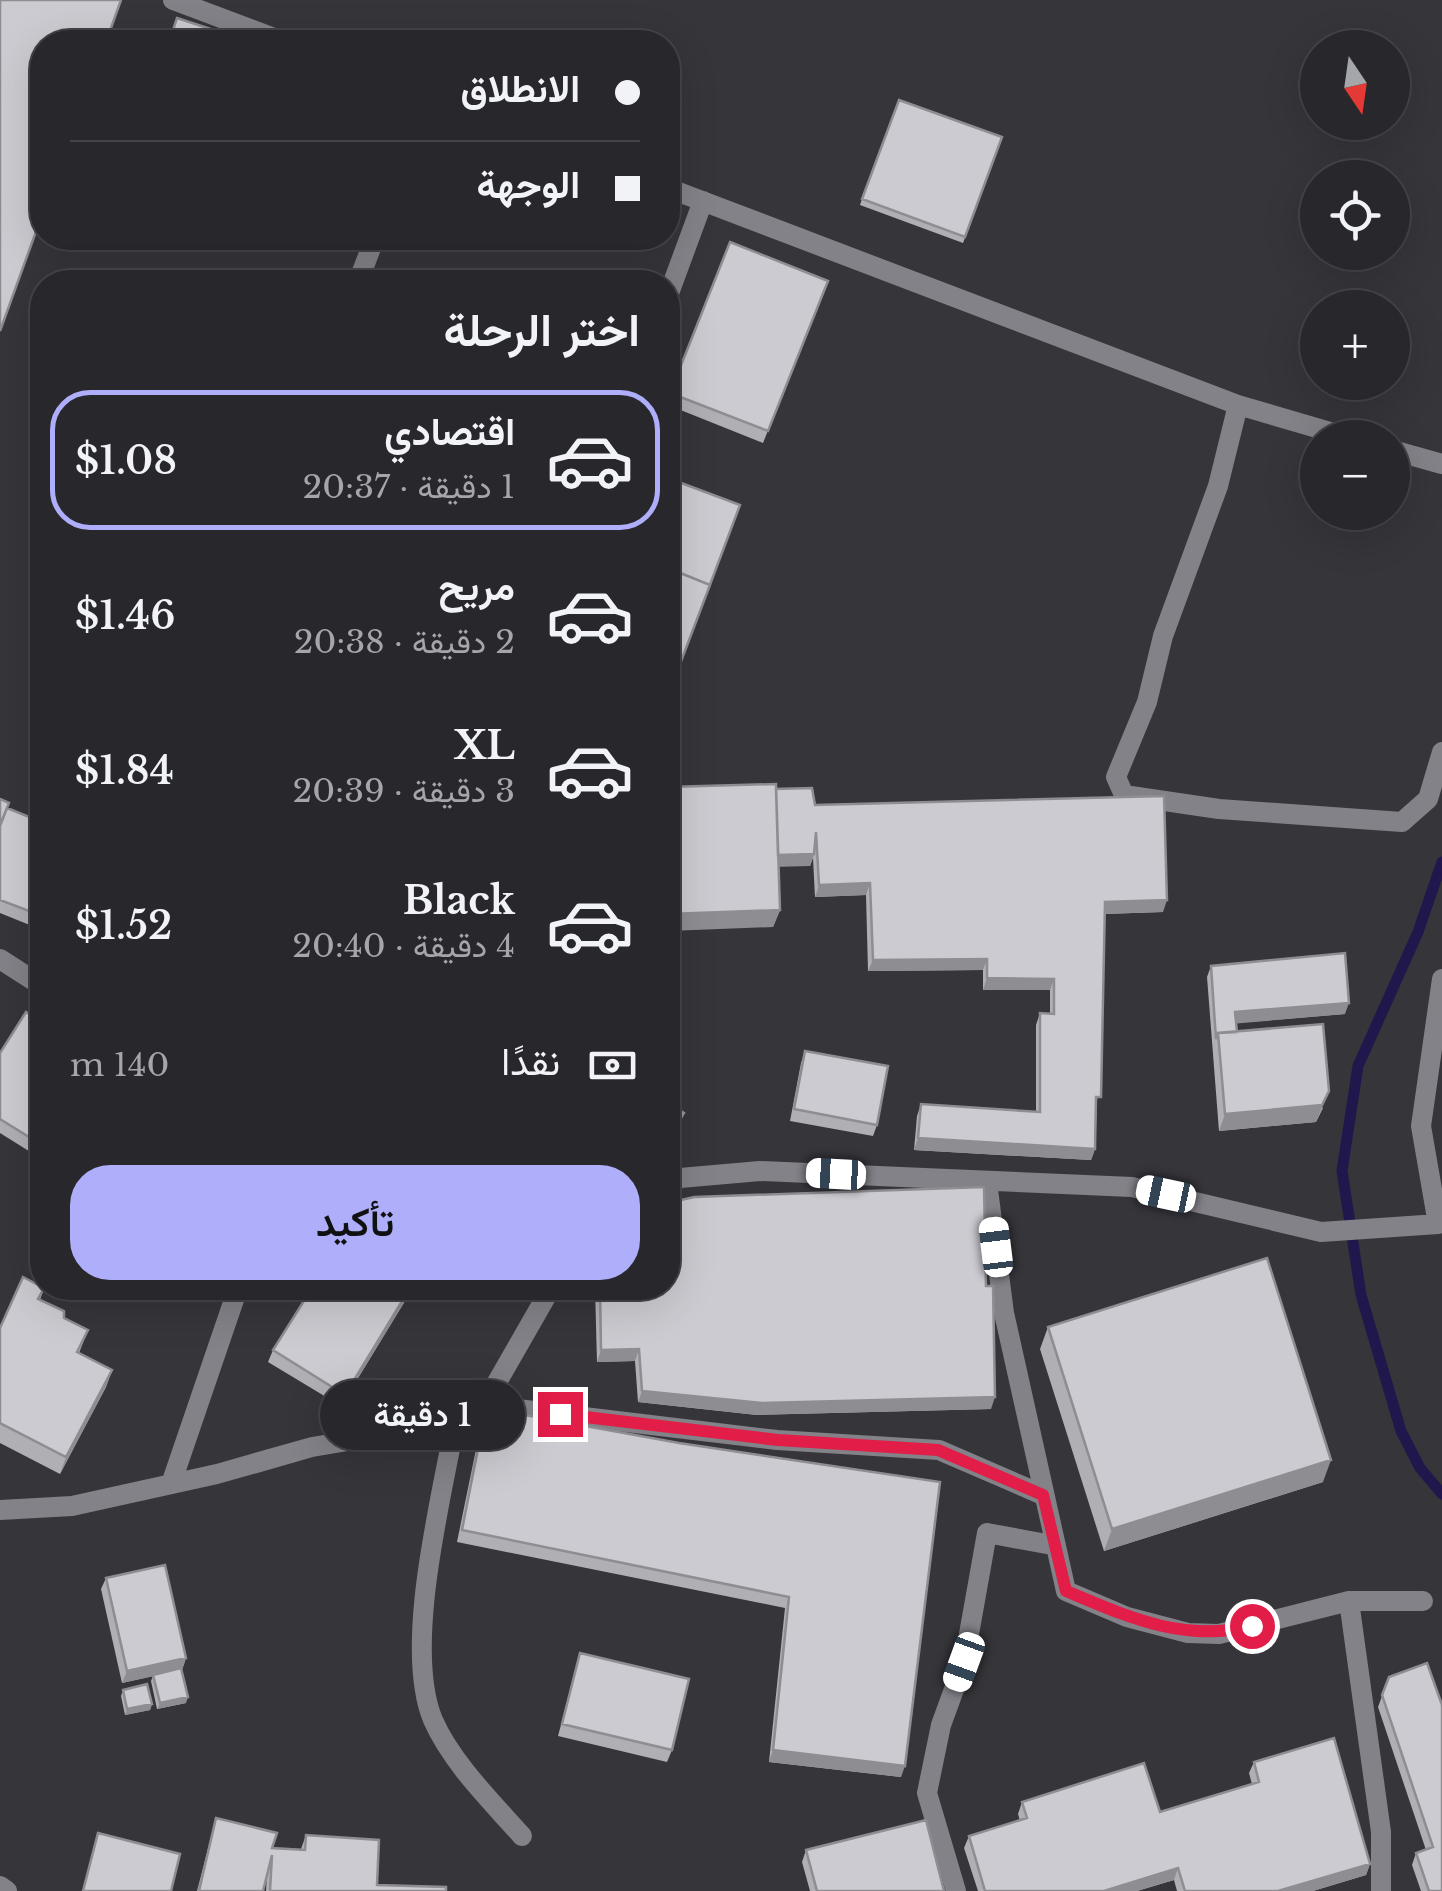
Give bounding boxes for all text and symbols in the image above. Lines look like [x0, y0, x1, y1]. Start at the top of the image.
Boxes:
north arrow [1300, 30, 1410, 140]
map controls [1300, 30, 1410, 530]
text: الانطلاق [461, 65, 580, 112]
button: locate [1300, 160, 1410, 270]
text: الوجهة [477, 161, 580, 208]
button: + [1300, 290, 1410, 400]
text: اختر الرحلة [443, 302, 640, 358]
text: اقتصادي [384, 408, 515, 455]
icon: car [545, 415, 635, 505]
button: − [1300, 420, 1410, 530]
text: $1.08 [75, 437, 177, 484]
text: 1 دقيقة · 20:37 [303, 467, 515, 507]
text: مريح [439, 563, 515, 610]
icon: car [545, 570, 635, 660]
text: $1.46 [75, 592, 175, 639]
text: 2 دقيقة · 20:38 [294, 622, 515, 662]
text: XL [454, 722, 515, 769]
icon: car [545, 725, 635, 815]
text: $1.84 [75, 747, 174, 794]
text: 3 دقيقة · 20:39 [293, 771, 515, 811]
text: Black [403, 877, 515, 924]
icon: car [545, 880, 635, 970]
text: $1.52 [75, 902, 172, 949]
text: 4 دقيقة · 20:40 [292, 926, 515, 966]
text: نقدًا [501, 1038, 560, 1085]
icon: cash [585, 1038, 640, 1093]
text: 140 m [70, 1045, 169, 1085]
car [805, 1157, 867, 1191]
button: تأكيد [70, 1165, 640, 1280]
car [1134, 1173, 1198, 1215]
car [977, 1215, 1015, 1279]
callout: 1 دقيقة [320, 1379, 525, 1449]
route end [538, 1392, 583, 1437]
text: 1 دقيقة [374, 1395, 471, 1435]
route start [1230, 1604, 1275, 1649]
car [940, 1629, 988, 1695]

